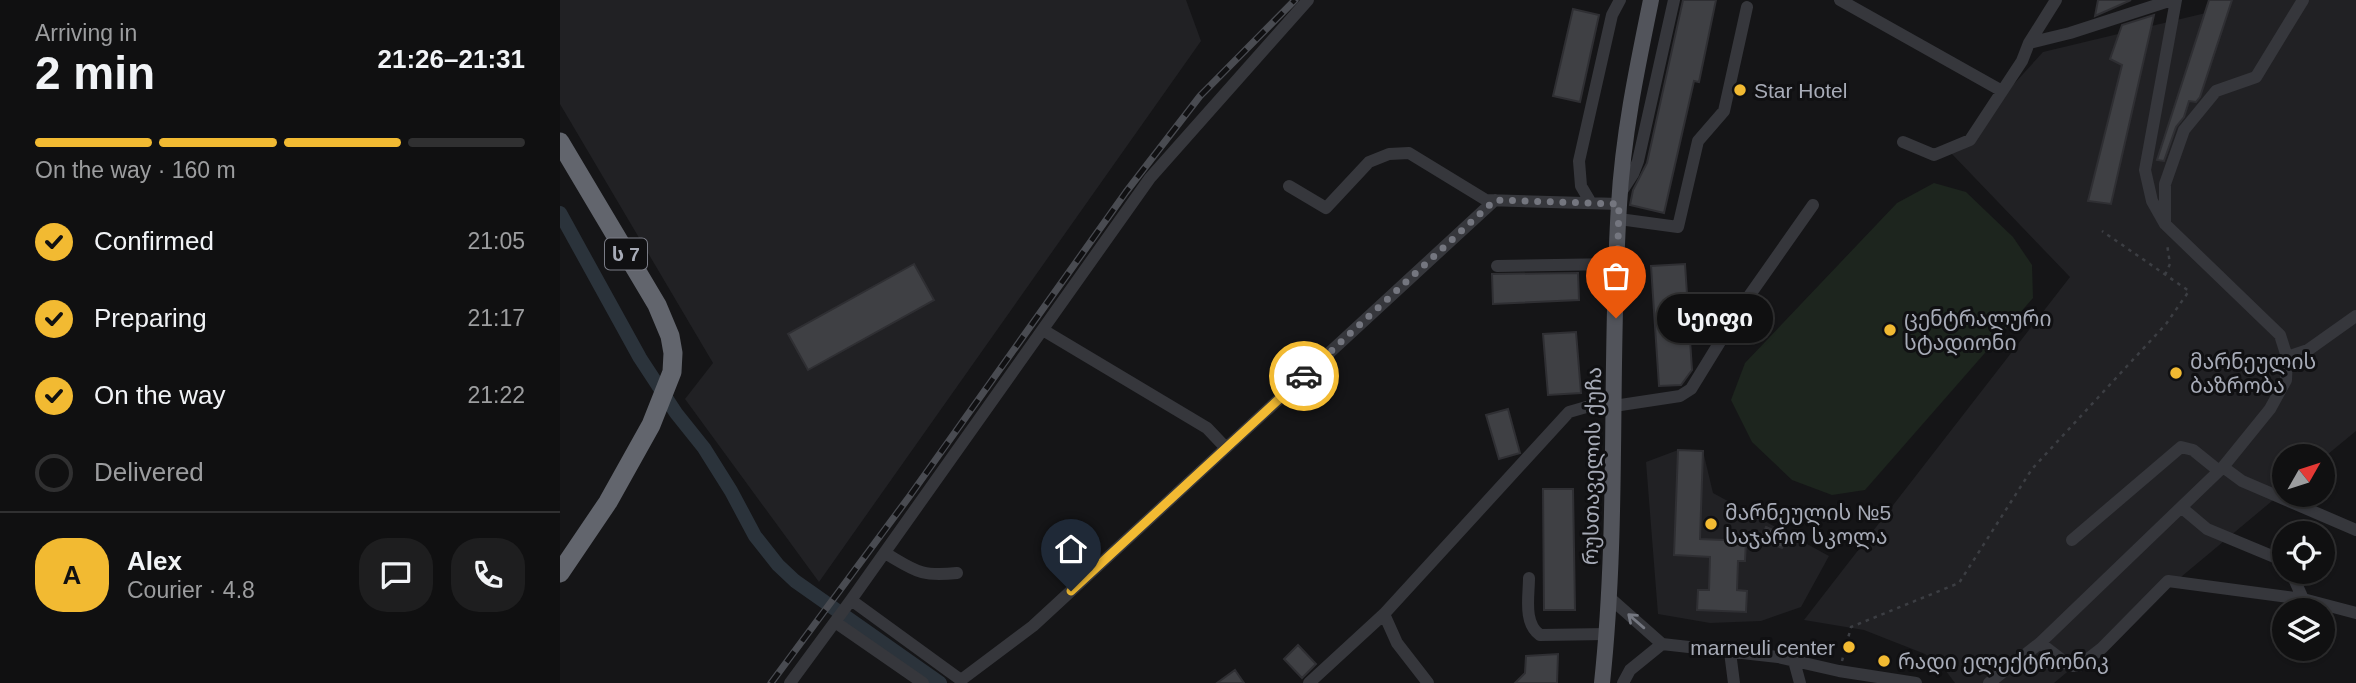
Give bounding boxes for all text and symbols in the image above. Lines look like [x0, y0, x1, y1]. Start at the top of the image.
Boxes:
text: Arriving in [35, 20, 137, 46]
text: 21:26–21:31 [378, 44, 525, 74]
text: 2 min [35, 47, 155, 99]
place label: Star Hotel [1754, 79, 1847, 102]
marker: Star Hotel [1732, 82, 1748, 98]
text: On the way · 160 m [35, 157, 236, 183]
icon: check [35, 223, 73, 261]
text: Confirmed [94, 226, 214, 256]
text: 21:05 [467, 228, 525, 254]
road number: ს 7 [605, 238, 647, 270]
pin [1586, 246, 1646, 318]
icon: bag [1597, 257, 1635, 295]
callout: სეიფი [1658, 294, 1774, 342]
icon: check [35, 300, 73, 338]
text: Preparing [94, 303, 207, 333]
text: 21:17 [467, 305, 525, 331]
text: სეიფი [1677, 305, 1753, 331]
place label: ცენტრალური სტადიონი [1904, 307, 2051, 356]
marker: ცენტრალური სტადიონი [1882, 322, 1898, 338]
courier [1269, 341, 1339, 411]
place label: მარნეულის ბაზრობა [2190, 350, 2316, 397]
icon: car [1285, 357, 1323, 395]
marker: მარნეულის ბაზრობა [2168, 365, 2184, 381]
street label: რუსთაველის ქუჩა [1579, 367, 1607, 565]
icon: check [35, 377, 73, 415]
text: On the way [94, 380, 226, 410]
text: 21:22 [467, 382, 525, 408]
north arrow [2272, 444, 2334, 508]
map controls [2272, 444, 2335, 661]
text: Delivered [94, 457, 204, 487]
place label: მარნეულის №5 საჯარო სკოლა [1725, 501, 1891, 550]
marker: მარნეულის №5 საჯარო სკოლა [1703, 516, 1719, 532]
pin [1041, 519, 1101, 591]
button: locate [2272, 521, 2335, 584]
icon: home [1052, 530, 1090, 568]
button: chat [359, 538, 433, 612]
button: phone [451, 538, 525, 612]
text: Alex [127, 546, 182, 576]
text: A [63, 560, 81, 590]
text: Courier · 4.8 [127, 577, 255, 603]
button: layers [2272, 598, 2335, 661]
one-way arrow [1627, 613, 1645, 629]
place label: marneuli center [1690, 636, 1835, 659]
marker: marneuli center [1841, 639, 1857, 655]
place label: რადი ელექტრონიკ [1898, 650, 2109, 675]
marker: რადი ელექტრონიკ [1876, 653, 1892, 669]

